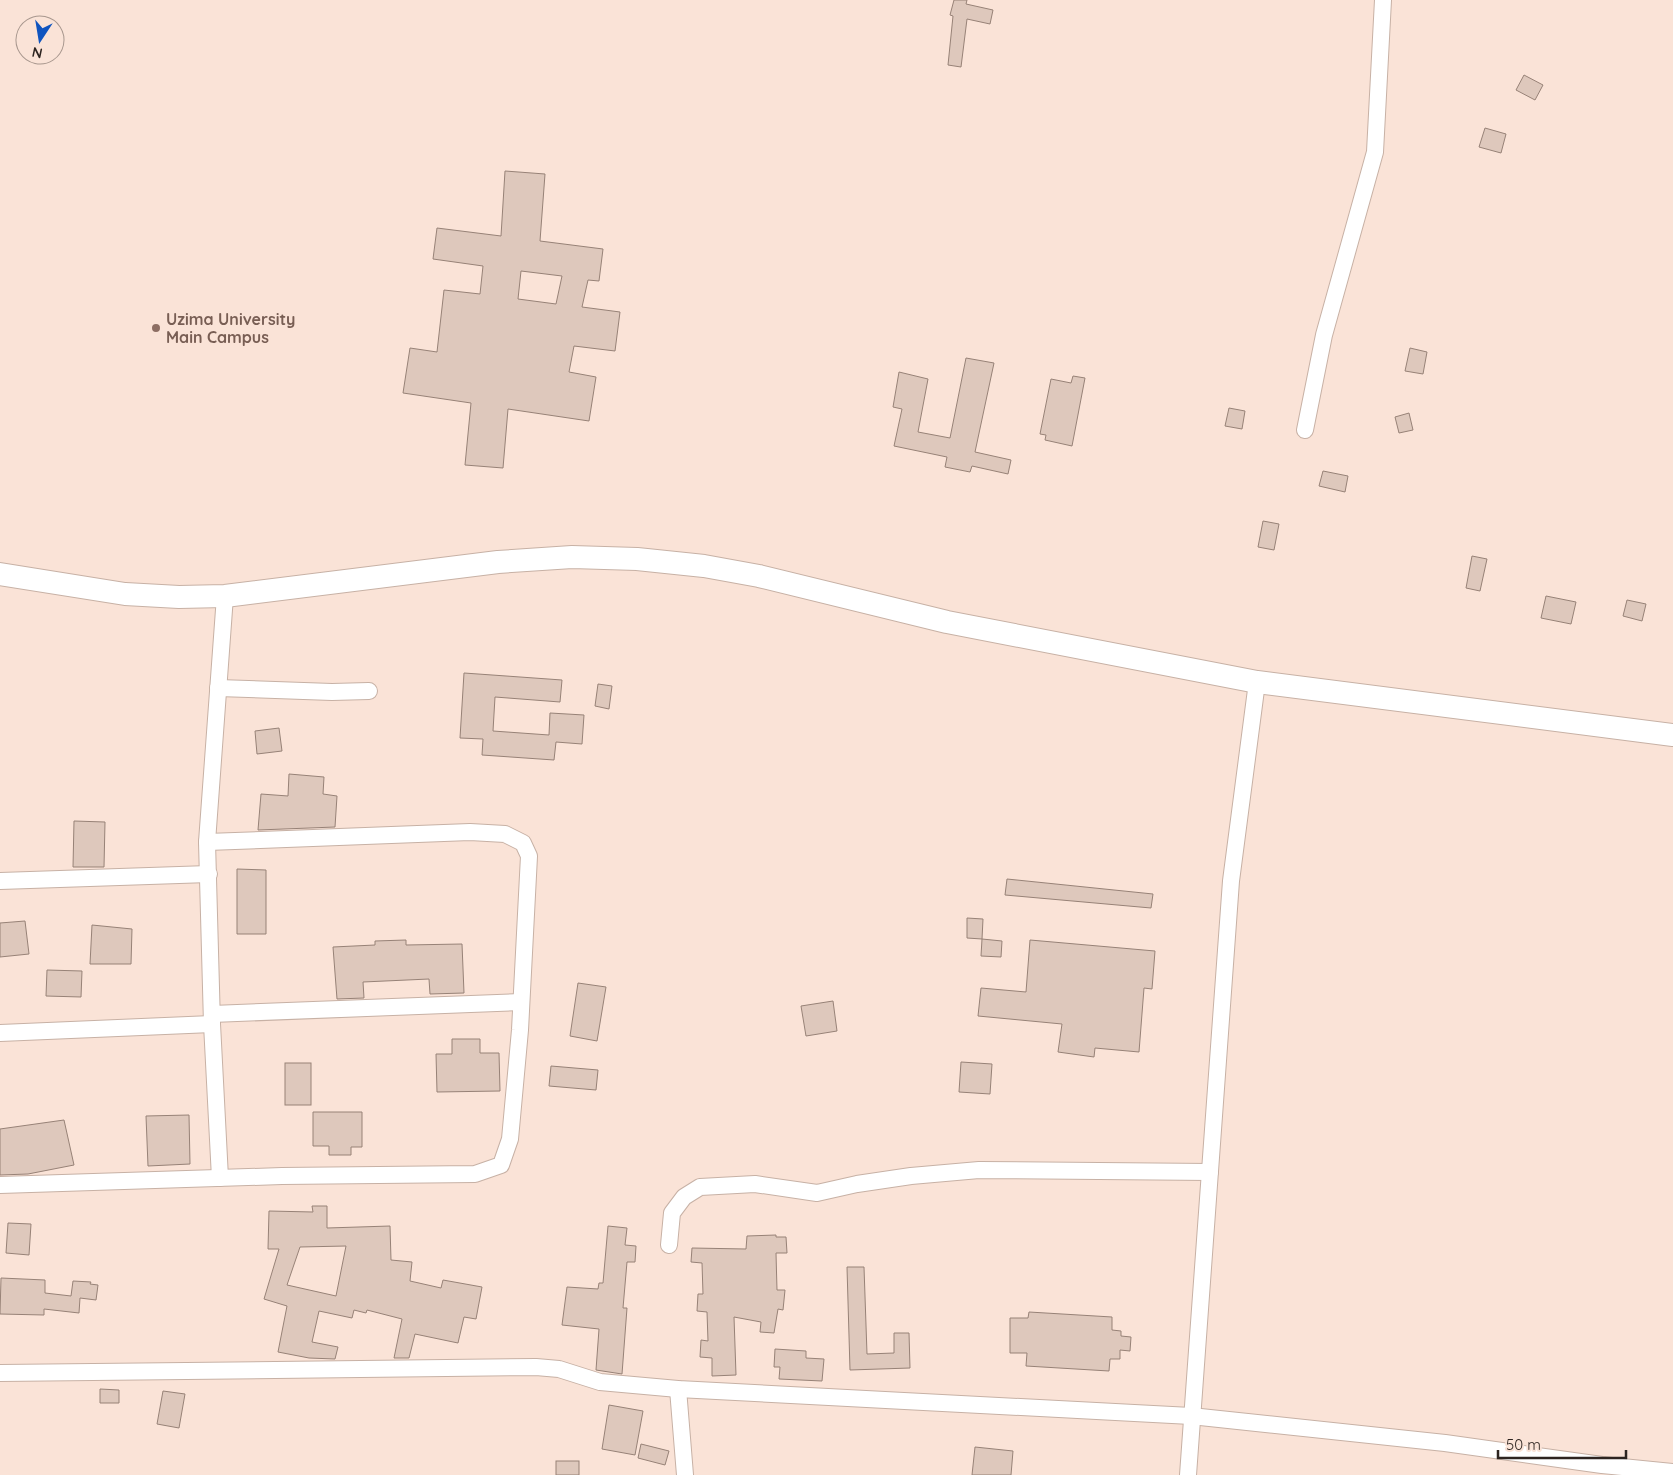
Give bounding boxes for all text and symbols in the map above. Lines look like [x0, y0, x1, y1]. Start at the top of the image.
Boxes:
north arrow [15, 15, 65, 65]
text: N [30, 43, 44, 63]
place label: Uzima University Main Campus [166, 309, 295, 347]
marker: Uzima University Main Campus [150, 322, 162, 334]
scale bar [1498, 1428, 1626, 1460]
text: 50 m [1506, 1435, 1541, 1454]

